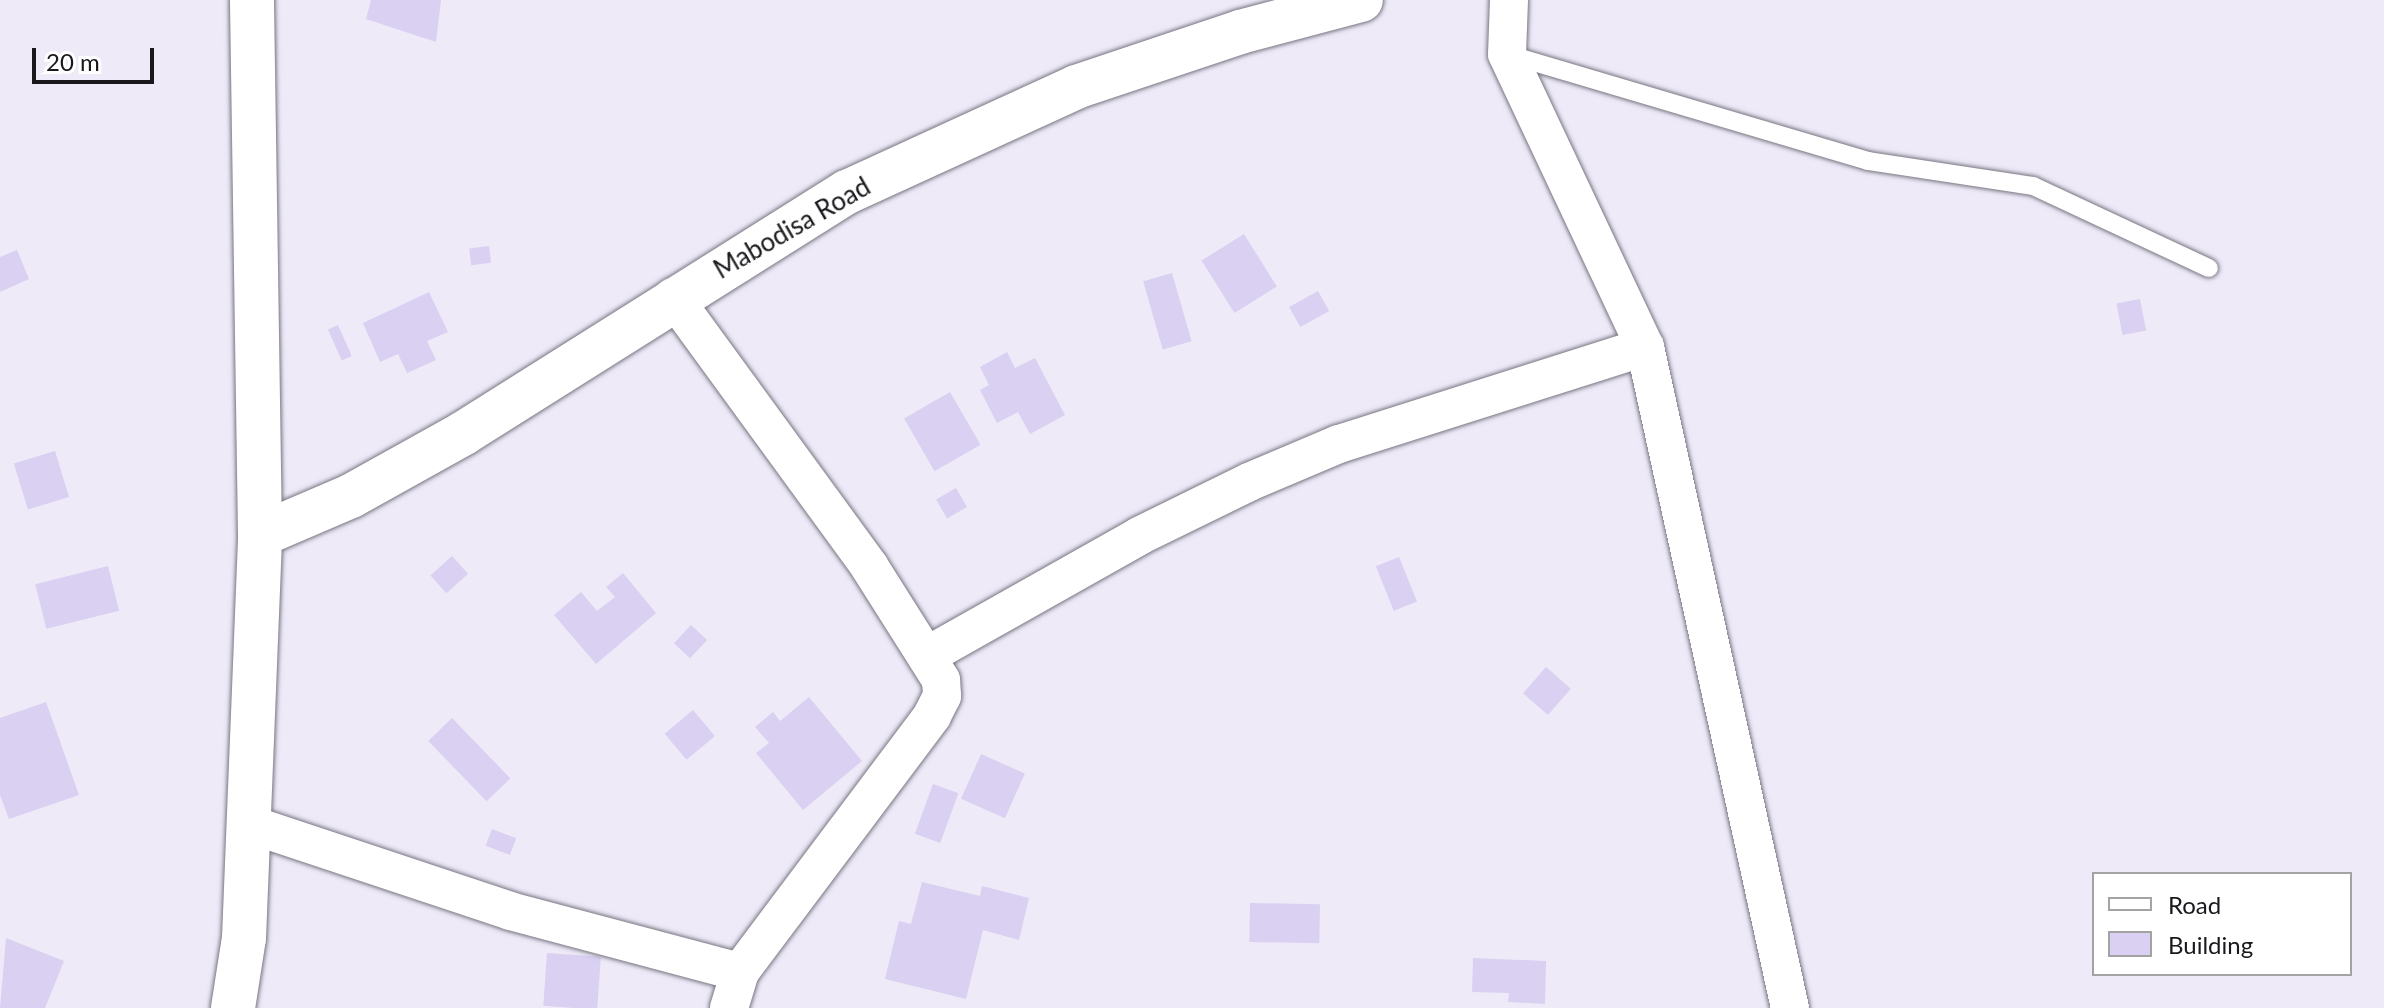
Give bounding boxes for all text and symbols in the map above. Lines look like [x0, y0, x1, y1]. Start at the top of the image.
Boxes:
scale bar [36, 32, 158, 82]
text: 20 m [46, 47, 100, 76]
street label: Mabodisa Road [708, 171, 876, 285]
legend [2092, 872, 2352, 976]
text: Road [2168, 890, 2221, 919]
text: Building [2168, 930, 2253, 959]

